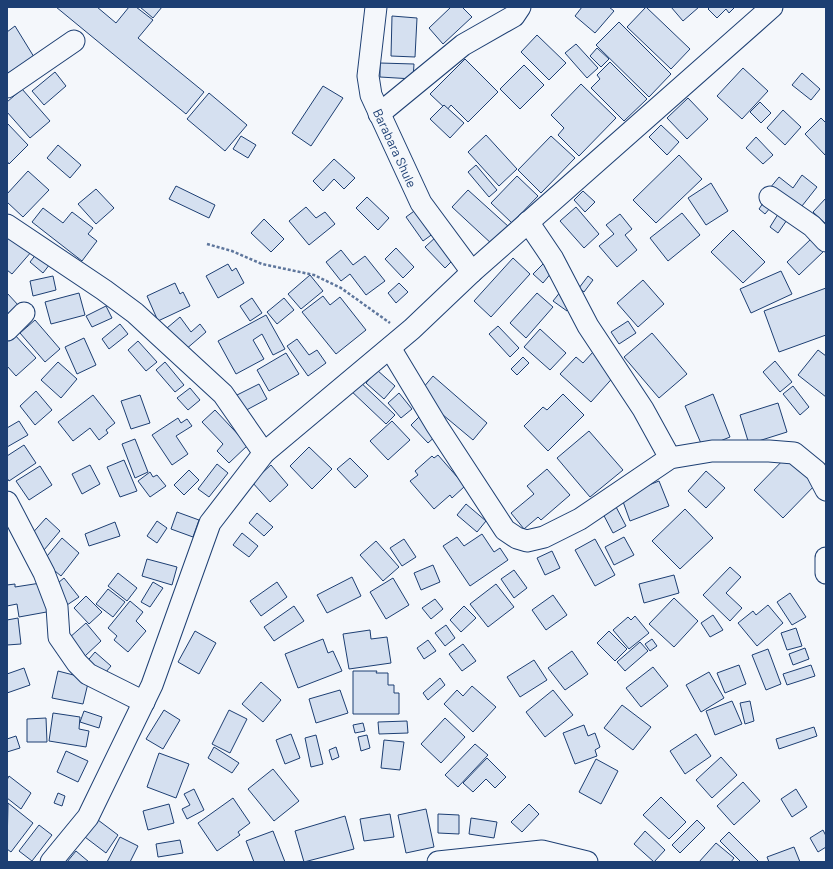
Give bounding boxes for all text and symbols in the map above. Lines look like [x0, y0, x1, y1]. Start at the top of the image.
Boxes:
street label: Barabara Shule [370, 106, 420, 190]

